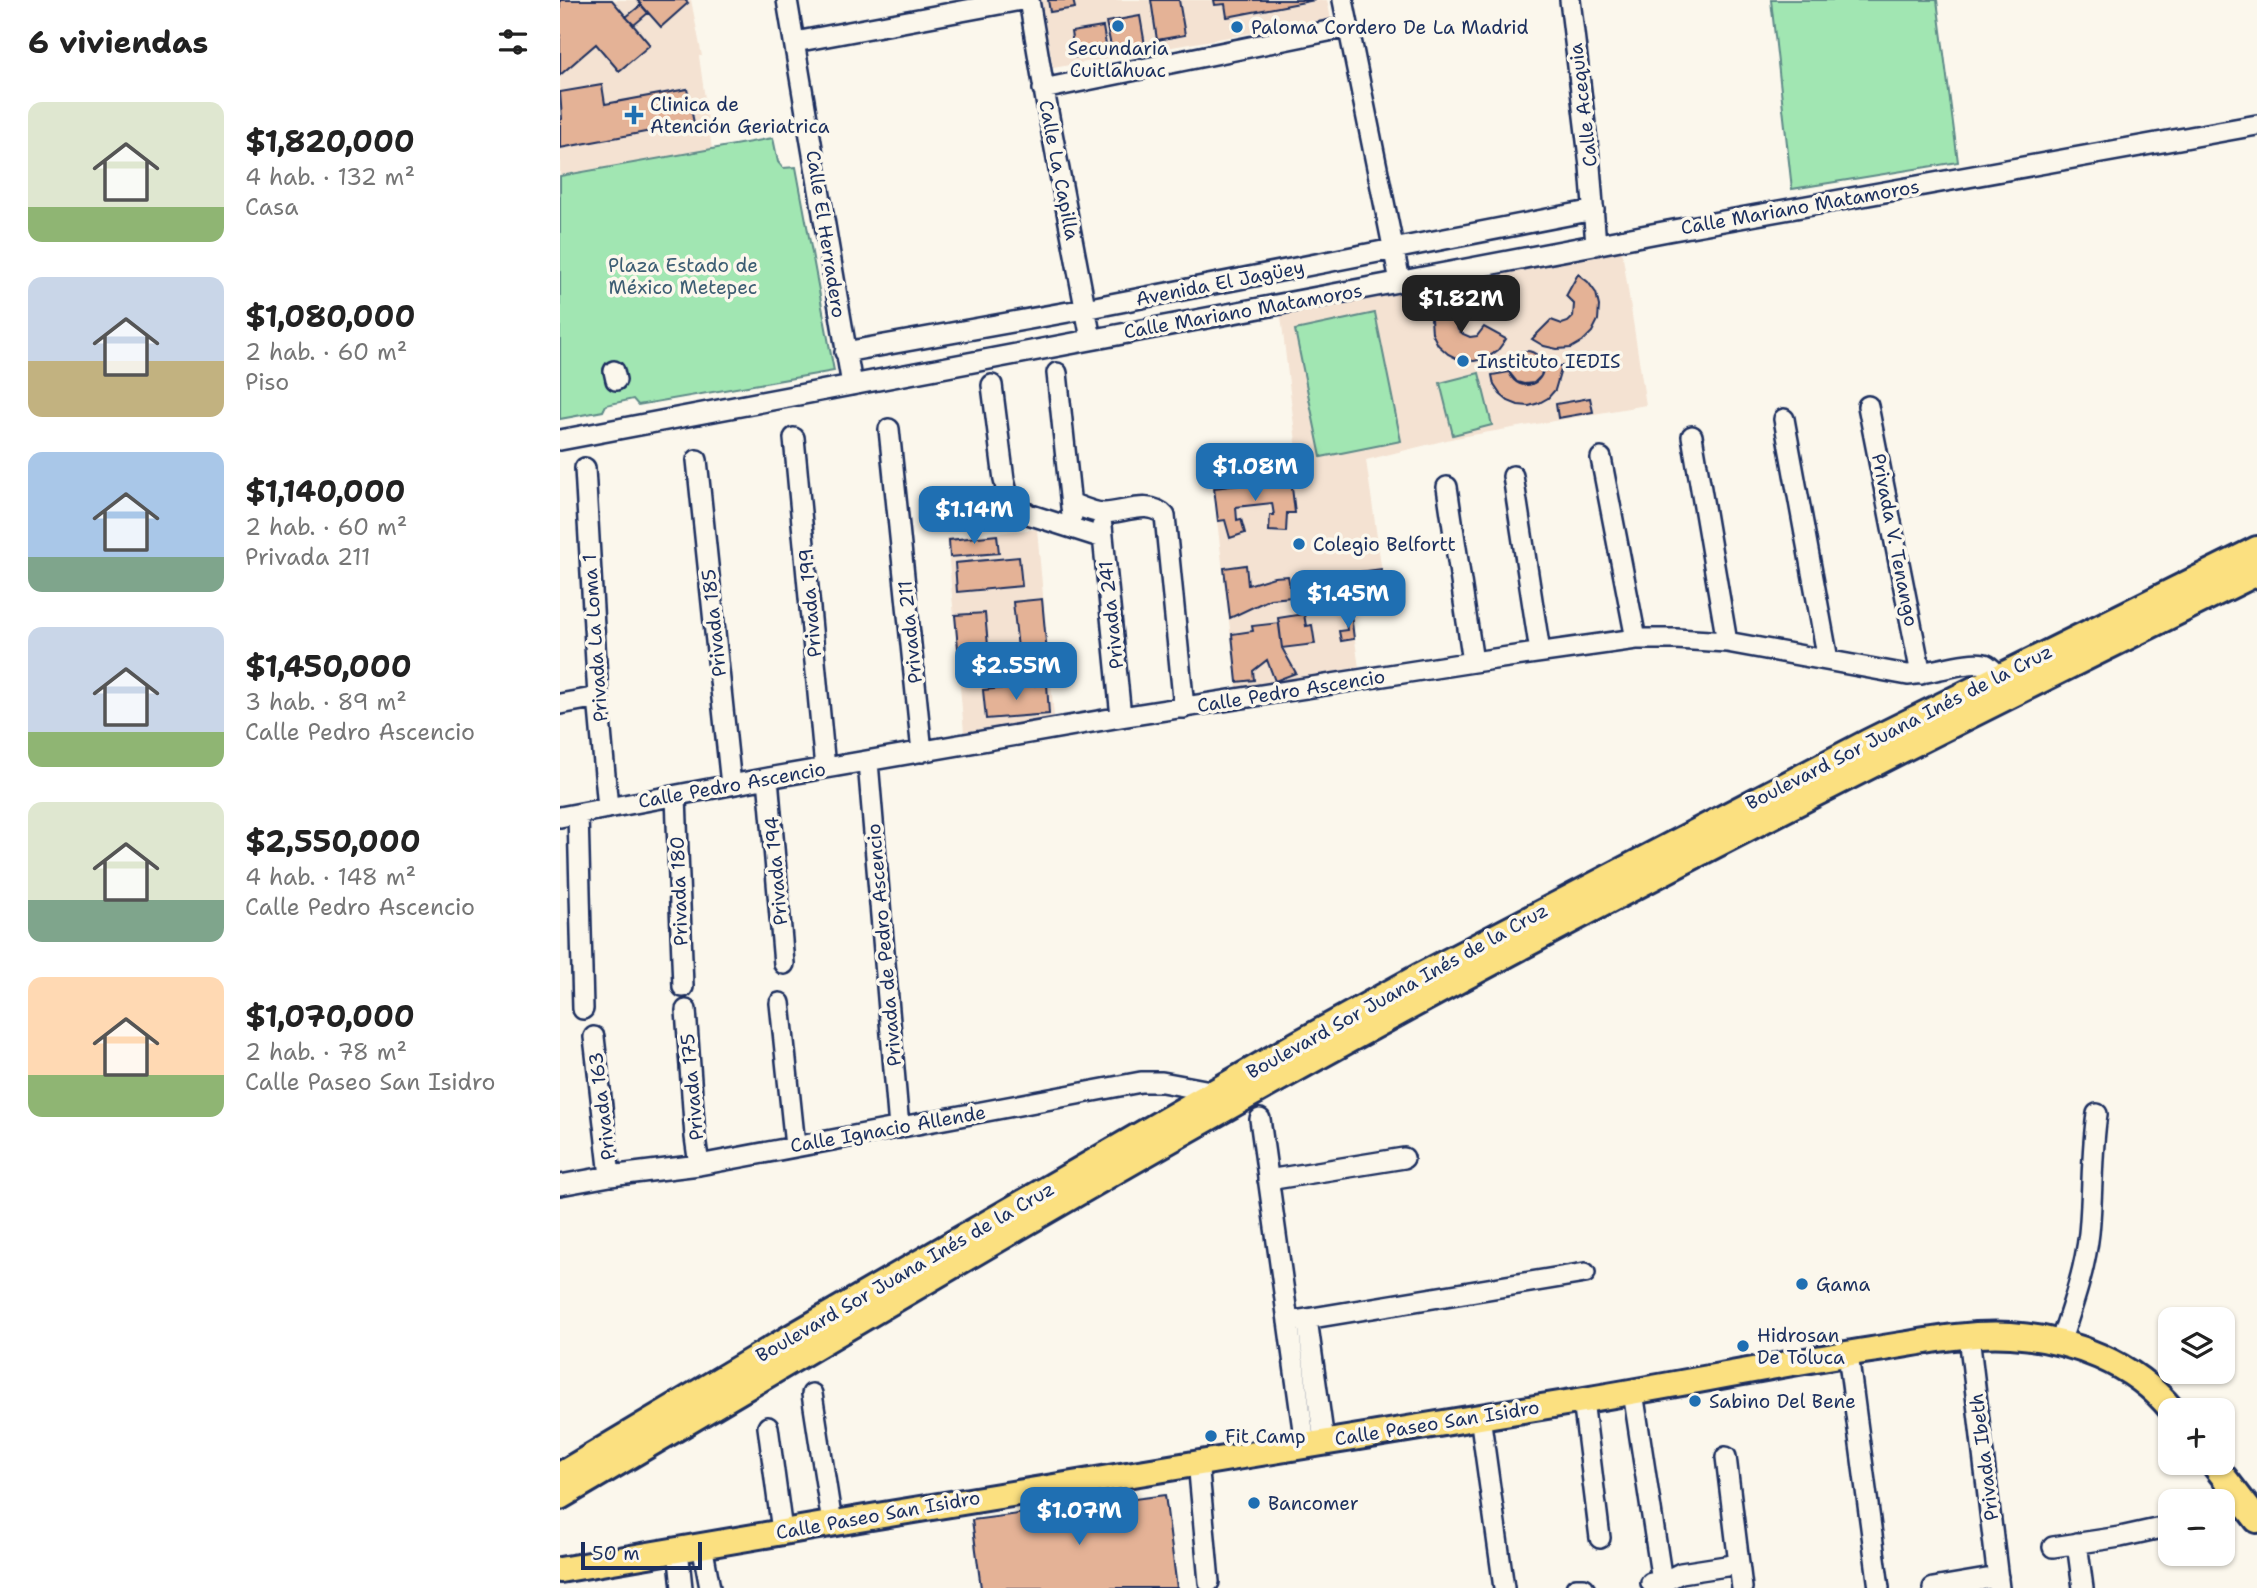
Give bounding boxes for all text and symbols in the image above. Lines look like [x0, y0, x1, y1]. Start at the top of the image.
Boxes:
place label: Paloma Cordero De La Madrid [1251, 15, 1528, 40]
marker: Secundaria Cuitlahuac [1110, 18, 1126, 34]
marker: Paloma Cordero De La Madrid [1229, 19, 1245, 35]
text: 6 viviendas [28, 22, 208, 63]
icon: filters [494, 23, 532, 61]
place label: Secundaria Cuitlahuac [1067, 36, 1169, 83]
street label: Calle Acequia [1563, 42, 1603, 168]
place label: Clinica de Atención Geriatrica [650, 92, 830, 139]
street label: Calle La Capilla [1033, 98, 1085, 242]
marker: Clinica de Atención Geriatrica [624, 105, 644, 125]
text: $1,820,000 [245, 121, 415, 162]
icon: home [84, 130, 168, 214]
street label: Calle El Herradero [800, 149, 852, 319]
text: 4 hab. · 132 m² [245, 162, 415, 192]
street label: Calle Mariano Matamoros [1679, 174, 1921, 240]
text: Casa [245, 192, 298, 222]
park label: Plaza Estado de México Metepec [608, 253, 758, 300]
street label: Avenida El Jagüey [1134, 254, 1306, 312]
pin: $1.82M [1404, 276, 1518, 335]
street label: Calle Mariano Matamoros [1122, 278, 1364, 344]
text: $1.82M [1418, 283, 1504, 313]
text: $1,080,000 [245, 296, 415, 337]
icon: home [84, 305, 168, 389]
text: 2 hab. · 60 m² [245, 337, 407, 367]
place label: Instituto IEDIS [1477, 349, 1621, 374]
marker: Instituto IEDIS [1455, 353, 1471, 369]
text: Piso [245, 367, 289, 397]
pin: $1.08M [1198, 444, 1312, 503]
text: $1.08M [1212, 451, 1298, 481]
street label: Privada V. Tenango [1866, 451, 1924, 629]
text: $1,140,000 [245, 471, 406, 512]
icon: home [84, 480, 168, 564]
pin: $1.14M [917, 486, 1031, 546]
text: $1.14M [935, 494, 1013, 524]
text: 2 hab. · 60 m² [245, 512, 407, 542]
place label: Colegio Belfortt [1313, 532, 1456, 557]
marker: Colegio Belfortt [1291, 536, 1307, 552]
text: Privada 211 [245, 542, 370, 572]
street label: Privada 199 [793, 548, 827, 658]
street label: Privada La Loma 1 [577, 553, 613, 723]
street label: Privada 241 [1093, 560, 1129, 670]
street label: Privada 185 [696, 568, 732, 678]
pin: $1.45M [1291, 570, 1405, 630]
text: $1.45M [1307, 578, 1389, 608]
street label: Privada 211 [892, 579, 928, 685]
street label: Boulevard Sor Juana Inés de la Cruz [1741, 638, 2057, 816]
pin: $2.55M [959, 642, 1073, 702]
text: $1,450,000 [245, 646, 412, 687]
text: $2.55M [971, 650, 1061, 680]
icon: home [84, 655, 168, 739]
street label: Calle Pedro Ascencio [1195, 664, 1387, 718]
text: 3 hab. · 89 m² [245, 687, 407, 717]
text: Calle Pedro Ascencio [245, 717, 475, 747]
street label: Calle Pedro Ascencio [636, 756, 828, 814]
street label: Privada 194 [759, 816, 793, 926]
text: $2,550,000 [245, 821, 421, 862]
street label: Privada de Pedro Ascencio [861, 823, 907, 1067]
icon: home [84, 830, 168, 914]
street label: Privada 180 [665, 836, 693, 946]
text: 4 hab. · 148 m² [245, 862, 416, 892]
text: Calle Pedro Ascencio [245, 892, 475, 922]
street label: Boulevard Sor Juana Inés de la Cruz [1242, 897, 1552, 1085]
text: $1,070,000 [245, 996, 415, 1037]
icon: home [84, 1005, 168, 1089]
street label: Privada 175 [675, 1032, 709, 1142]
text: 2 hab. · 78 m² [245, 1037, 407, 1067]
street label: Privada 163 [583, 1050, 621, 1162]
text: Calle Paseo San Isidro [245, 1067, 495, 1097]
street label: Calle Ignacio Allende [788, 1099, 988, 1159]
street label: Boulevard Sor Juana Inés de la Cruz [751, 1176, 1059, 1368]
place label: Gama [1816, 1272, 1870, 1297]
marker: Gama [1794, 1276, 1810, 1292]
map controls [2158, 1307, 2235, 1566]
button: layers [2158, 1307, 2235, 1384]
place label: Hidrosan De Toluca [1757, 1323, 1845, 1370]
marker: Hidrosan De Toluca [1735, 1338, 1751, 1354]
place label: Sabino Del Bene [1709, 1389, 1856, 1414]
street label: Privada Ibeth [1964, 1392, 2004, 1522]
marker: Sabino Del Bene [1687, 1393, 1703, 1409]
street label: Calle Paseo San Isidro [1333, 1394, 1541, 1452]
button: + [2158, 1398, 2235, 1475]
place label: Fit Camp [1225, 1424, 1306, 1449]
marker: Fit Camp [1203, 1428, 1219, 1444]
street label: Calle Paseo San Isidro [774, 1485, 982, 1545]
pin: $1.07M [1022, 1488, 1136, 1547]
button: − [2158, 1489, 2235, 1566]
place label: Bancomer [1268, 1491, 1359, 1516]
text: $1.07M [1036, 1495, 1122, 1525]
marker: Bancomer [1246, 1495, 1262, 1511]
scale bar [581, 1539, 702, 1571]
text: 50 m [592, 1541, 640, 1566]

